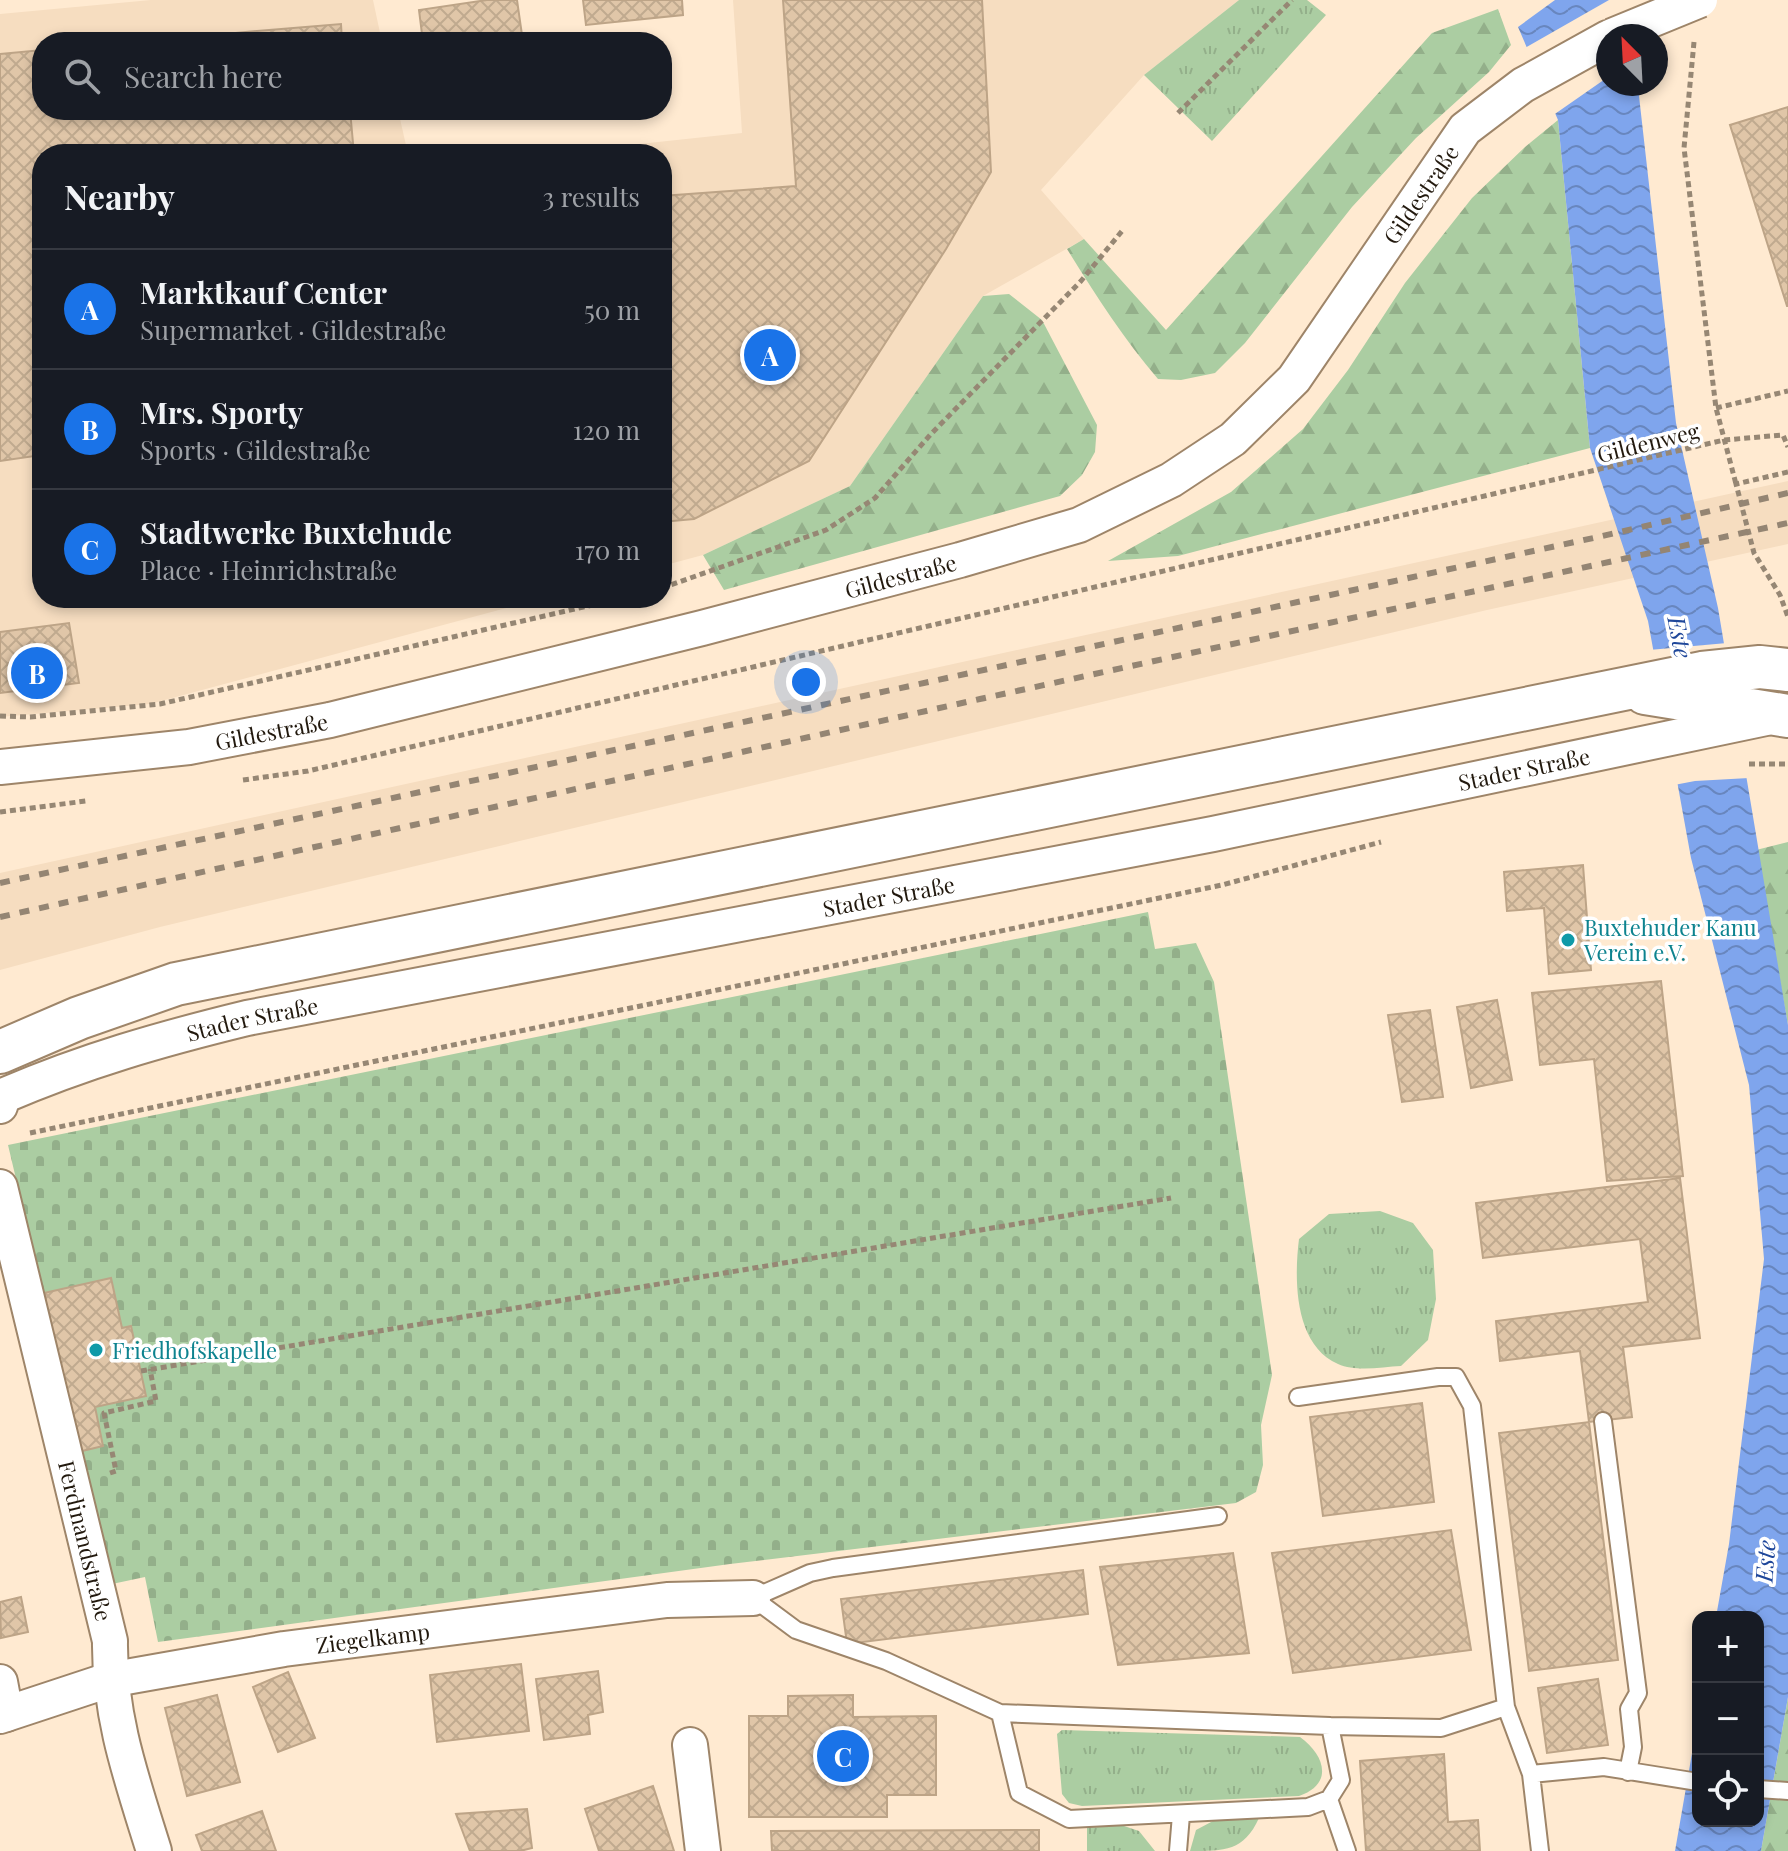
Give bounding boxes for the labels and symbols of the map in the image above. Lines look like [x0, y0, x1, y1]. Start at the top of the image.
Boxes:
north arrow [1596, 24, 1668, 96]
street label: Gildestraße [1376, 138, 1465, 250]
pin: A [744, 325, 796, 385]
street label: Gildenweg [1594, 415, 1703, 469]
street label: Gildestraße [841, 547, 960, 605]
water label: Este [1661, 612, 1701, 661]
pin: B [11, 643, 63, 703]
your location [786, 662, 826, 702]
street label: Gildestraße [212, 706, 330, 757]
street label: Stader Straße [1455, 740, 1593, 797]
street label: Stader Straße [820, 869, 957, 923]
place label: Buxtehuder Kanu Verein e.V. [1583, 912, 1757, 967]
marker: Buxtehuder Kanu Verein e.V. [1559, 931, 1577, 949]
street label: Stader Straße [183, 990, 321, 1048]
place label: Friedhofskapelle [112, 1335, 277, 1365]
marker: Friedhofskapelle [87, 1341, 105, 1359]
street label: Ferdinandstraße [52, 1457, 120, 1624]
water label: Este [1746, 1539, 1781, 1584]
street label: Ziegelkamp [314, 1615, 432, 1660]
pin: C [817, 1726, 869, 1786]

